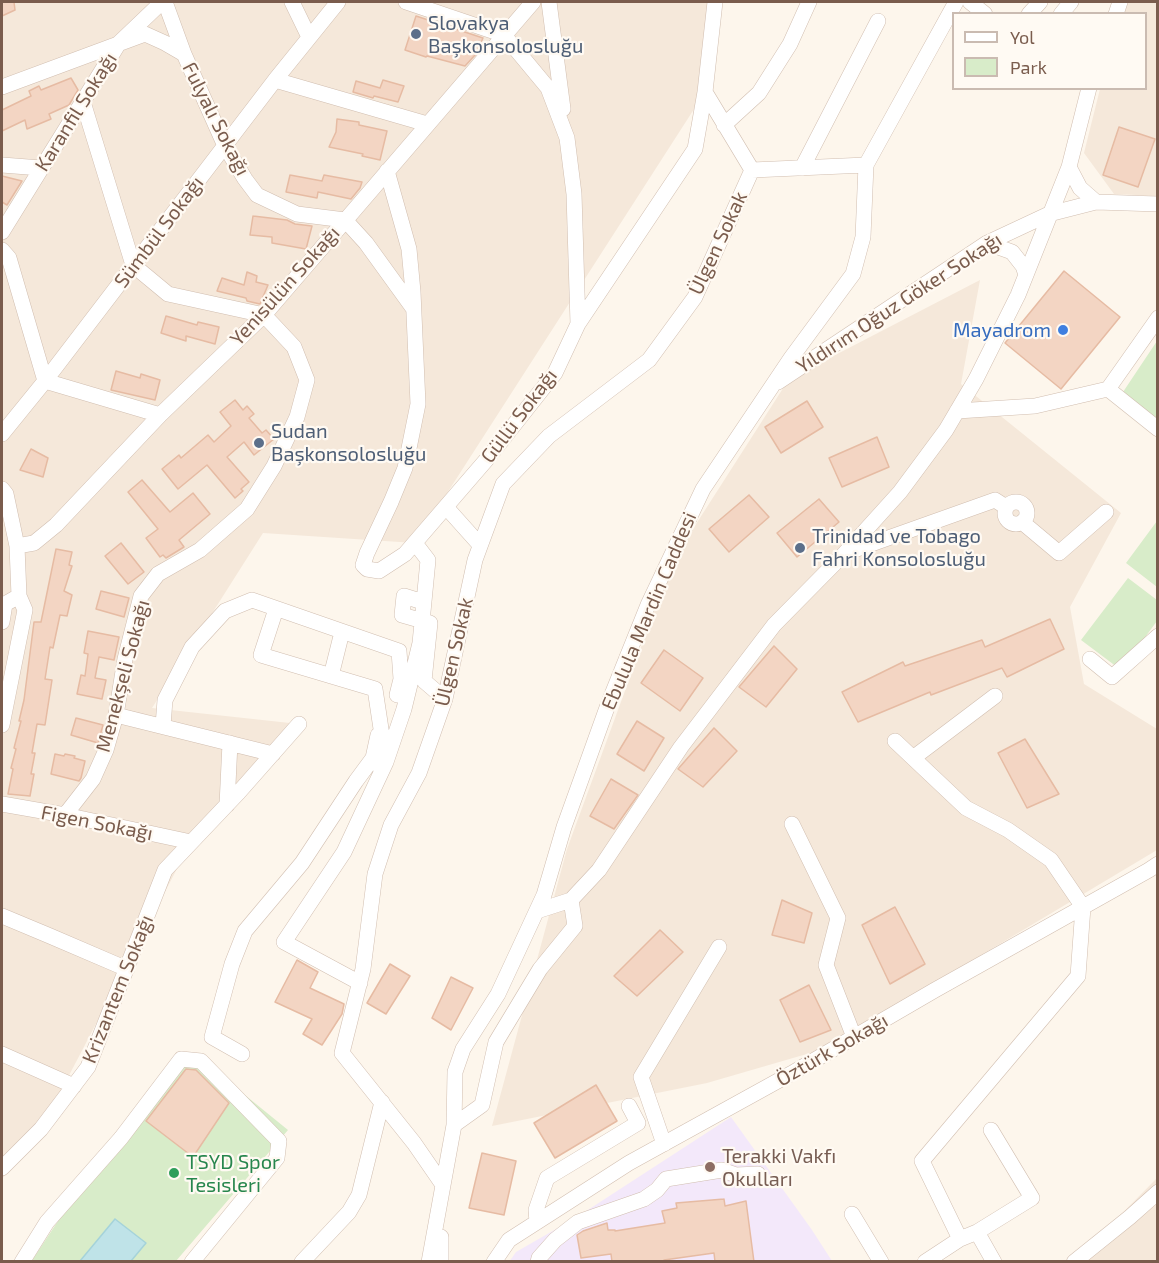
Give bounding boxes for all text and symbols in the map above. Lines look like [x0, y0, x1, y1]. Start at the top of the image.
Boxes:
place label: Slovakya Başkonsolosluğu [428, 11, 583, 58]
legend [952, 12, 1147, 90]
text: Yol [1010, 26, 1035, 48]
marker: Slovakya Başkonsolosluğu [409, 27, 423, 41]
street label: Karanfil Sokağı [30, 48, 122, 176]
text: Park [1010, 56, 1047, 78]
street label: Fulyalı Sokağı [177, 58, 255, 180]
street label: Sümbül Sokağı [109, 172, 209, 292]
street label: Ülgen Sokak [684, 188, 752, 298]
street label: Yenisülün Sokağı [225, 221, 345, 351]
street label: Yıldırım Oğuz Göker Sokağı [792, 228, 1006, 378]
place label: Mayadrom [953, 318, 1051, 342]
marker: Mayadrom [1056, 323, 1070, 337]
street label: Güllü Sokağı [476, 364, 562, 468]
place label: Sudan Başkonsolosluğu [271, 419, 426, 466]
marker: Sudan Başkonsolosluğu [252, 436, 266, 450]
street label: Ebulula Mardin Caddesi [596, 508, 702, 714]
place label: Trinidad ve Tobago Fahri Konsolosluğu [812, 524, 986, 571]
marker: Trinidad ve Tobago Fahri Konsolosluğu [793, 541, 807, 555]
street label: Ülgen Sokak [430, 595, 478, 709]
street label: Menekşeli Sokağı [91, 597, 155, 755]
street label: Figen Sokağı [39, 800, 155, 846]
street label: Krizantem Sokağı [77, 911, 159, 1067]
street label: Öztürk Sokağı [772, 1008, 892, 1092]
place label: Terakki Vakfı Okulları [722, 1144, 836, 1191]
place label: TSYD Spor Tesisleri [186, 1150, 280, 1197]
marker: Terakki Vakfı Okulları [703, 1160, 717, 1174]
marker: TSYD Spor Tesisleri [167, 1166, 181, 1180]

